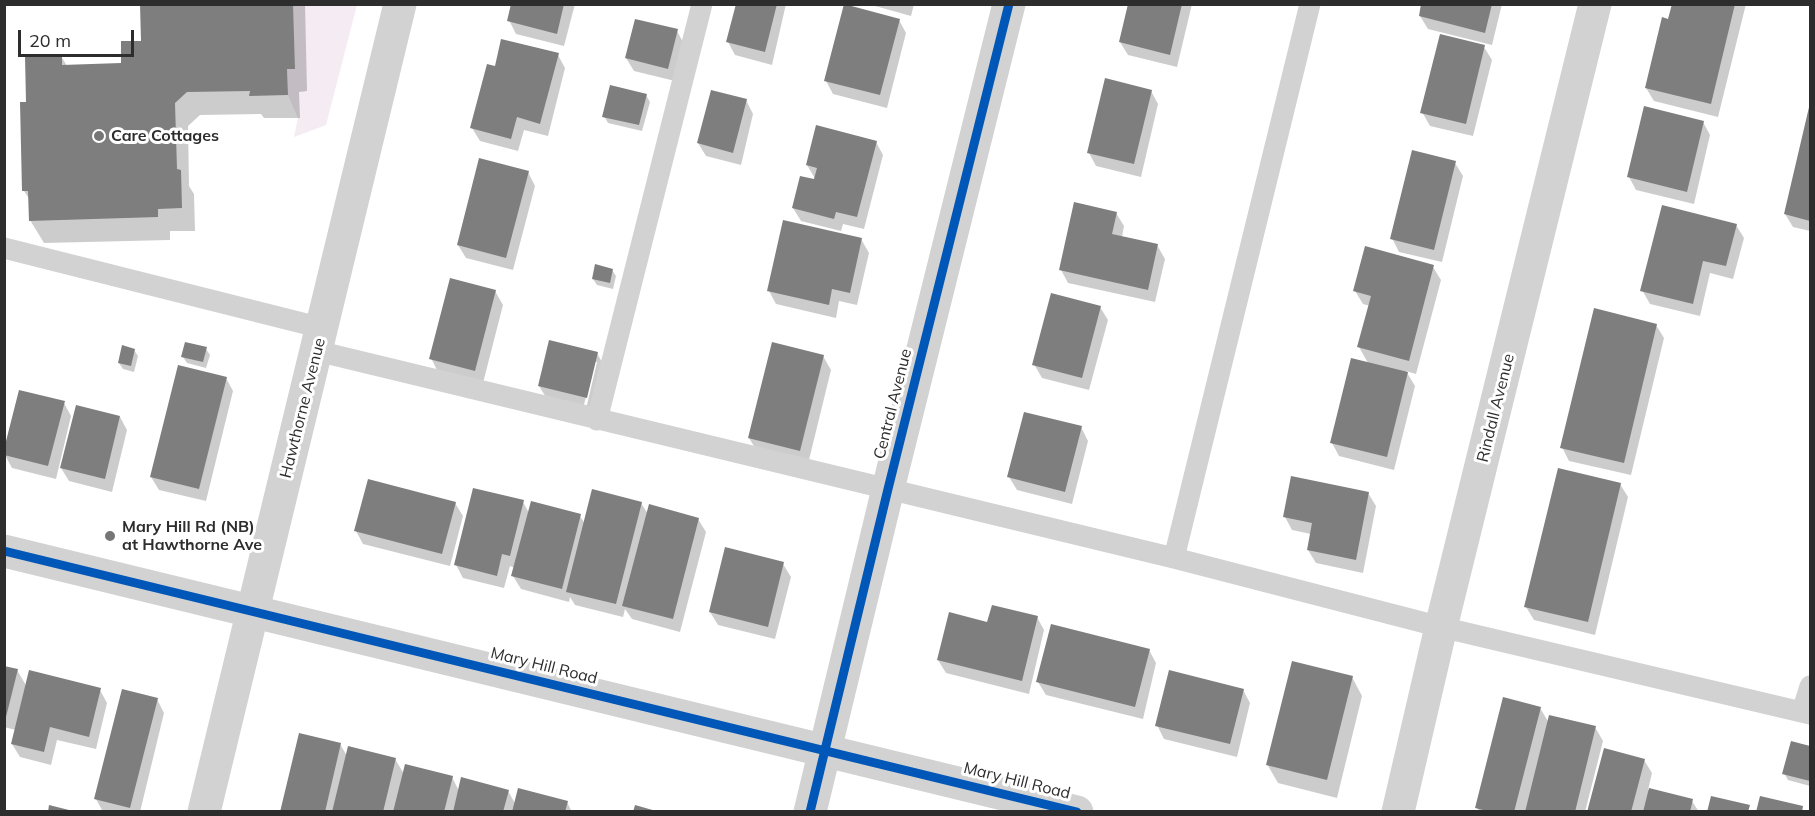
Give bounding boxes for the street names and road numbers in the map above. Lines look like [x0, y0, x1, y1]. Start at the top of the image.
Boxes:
street label: Hawthorne Avenue [276, 336, 330, 480]
street label: Central Avenue [870, 347, 916, 461]
street label: Rindall Avenue [1473, 352, 1519, 464]
street label: Mary Hill Road [489, 643, 599, 689]
street label: Mary Hill Road [962, 758, 1072, 804]

